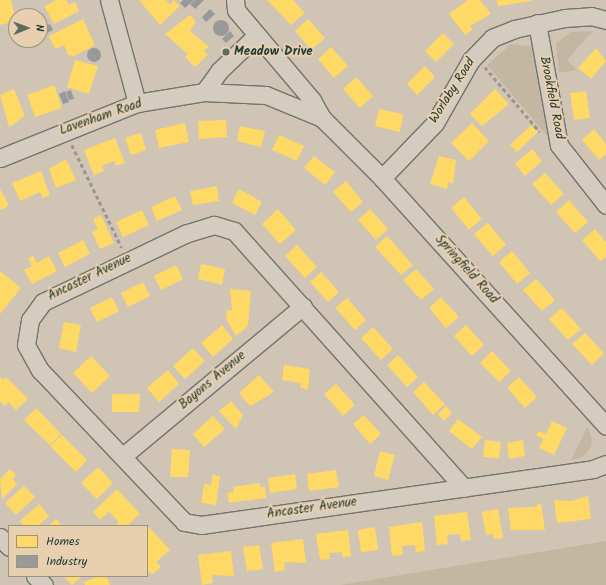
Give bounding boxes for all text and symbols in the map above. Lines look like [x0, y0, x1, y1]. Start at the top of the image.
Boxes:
north arrow [8, 8, 48, 48]
text: N [30, 24, 48, 31]
place label: Meadow Drive [234, 44, 313, 60]
marker: Meadow Drive [221, 47, 231, 57]
street label: Brookfield Road [535, 55, 567, 141]
street label: Worlaby Road [427, 56, 479, 126]
street label: Lavenham Road [58, 97, 144, 139]
street label: Springfield Road [431, 232, 501, 308]
street label: Ancaster Avenue [46, 251, 134, 305]
street label: Bayons Avenue [176, 349, 250, 413]
street label: Ancaster Avenue [266, 495, 358, 523]
legend [8, 525, 148, 577]
text: Homes [46, 532, 80, 551]
text: Industry [46, 552, 87, 571]

